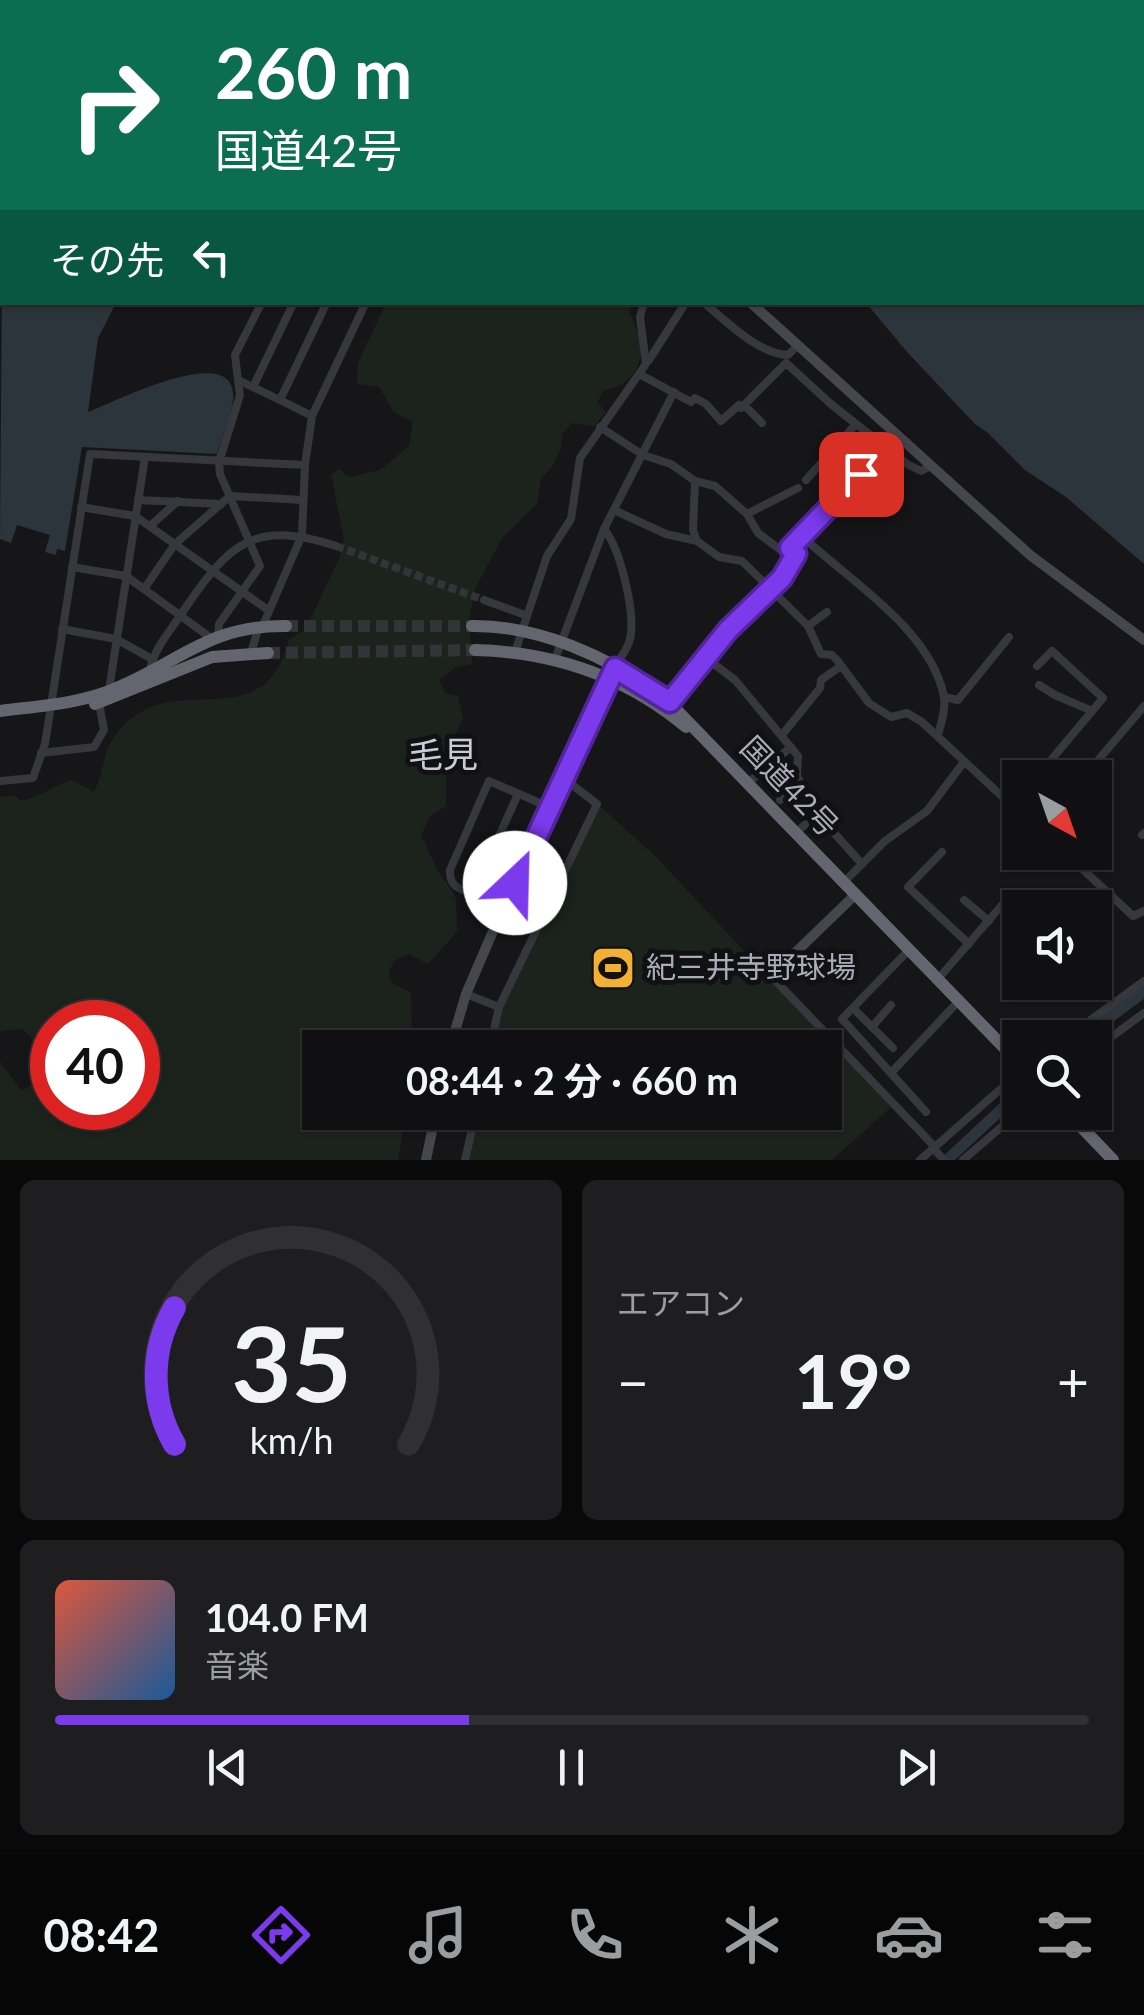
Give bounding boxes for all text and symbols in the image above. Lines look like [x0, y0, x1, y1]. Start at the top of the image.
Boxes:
text: 260 m [215, 30, 412, 114]
icon: right [50, 40, 180, 170]
text: 国道42号 [215, 123, 402, 177]
icon: left [184, 230, 239, 285]
text: その先 [50, 236, 164, 282]
pin [819, 432, 904, 517]
icon: arrive [834, 447, 889, 502]
street label: 国道42号 [734, 728, 847, 843]
district label: 毛見 [408, 732, 478, 774]
north arrow [1002, 760, 1112, 870]
map controls [1002, 760, 1112, 1130]
position arrow [463, 831, 567, 935]
button: sound [1002, 890, 1112, 1000]
sports icon: 紀三井寺野球場 [590, 945, 636, 991]
place label: 紀三井寺野球場 [646, 948, 856, 984]
speed limit sign: 40 [30, 1000, 160, 1130]
button: search [1002, 1020, 1112, 1130]
text: 08:44 · 2 分 · 660 m [406, 1057, 738, 1103]
text: エアコン [617, 1283, 745, 1322]
text: 35 [231, 1299, 351, 1424]
text: 19° [794, 1335, 912, 1425]
text: − [617, 1348, 649, 1414]
text: + [1057, 1348, 1089, 1414]
text: km/h [249, 1419, 333, 1462]
text: 104.0 FM [205, 1594, 369, 1640]
text: 音楽 [205, 1645, 269, 1684]
icon: previous [200, 1740, 255, 1795]
icon: pause [544, 1740, 599, 1795]
icon: next [889, 1740, 944, 1795]
icon: directions [246, 1900, 316, 1970]
icon: music [403, 1900, 473, 1970]
icon: phone [560, 1900, 630, 1970]
icon: climate [717, 1900, 787, 1970]
icon: car [874, 1900, 944, 1970]
icon: filters [1030, 1900, 1100, 1970]
text: 08:42 [43, 1908, 159, 1962]

